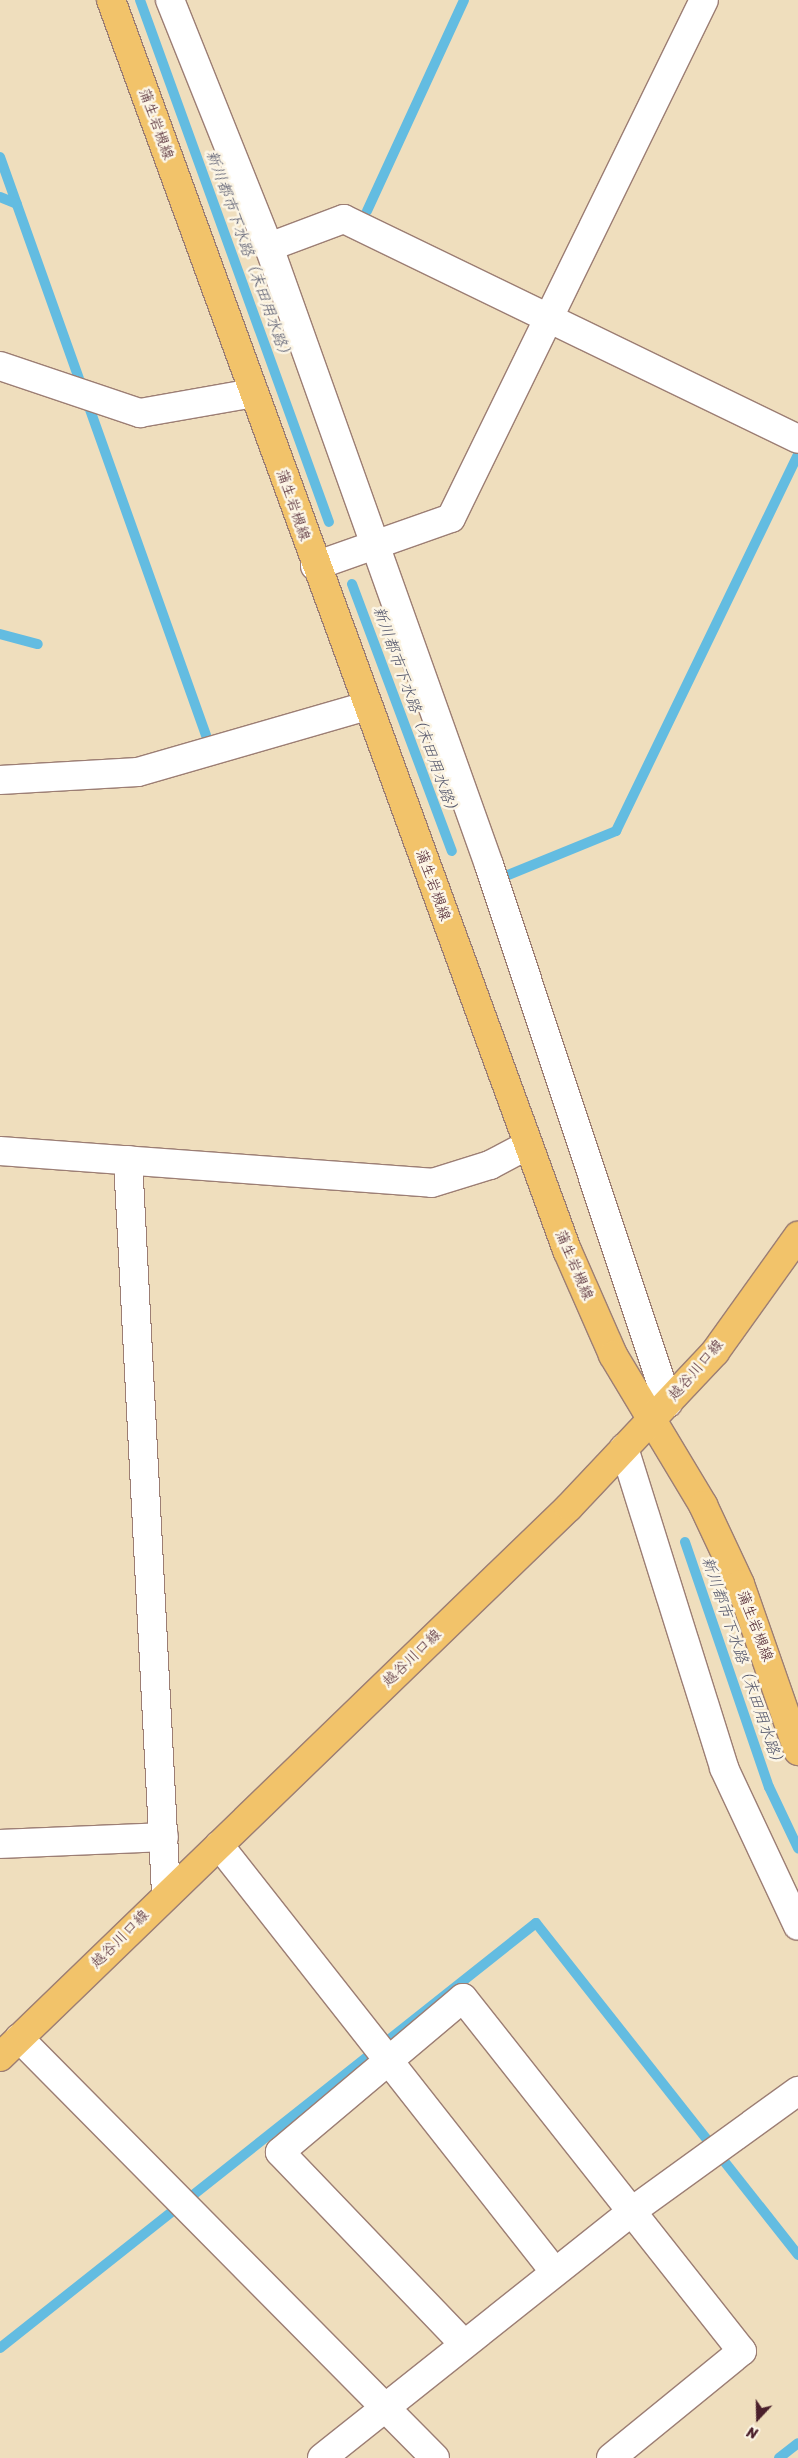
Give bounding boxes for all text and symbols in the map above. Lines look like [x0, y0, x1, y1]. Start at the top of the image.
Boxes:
street label: 蒲生岩槻線 [135, 86, 177, 162]
water label: 新川都市下水路（末田用水路） [202, 147, 296, 365]
street label: 蒲生岩槻線 [272, 467, 314, 543]
water label: 新川都市下水路（末田用水路） [369, 603, 463, 821]
street label: 蒲生岩槻線 [412, 847, 454, 923]
street label: 蒲生岩槻線 [551, 1227, 597, 1303]
street label: 越谷川口線 [665, 1336, 727, 1404]
water label: 新川都市下水路（末田用水路） [697, 1554, 789, 1772]
street label: 蒲生岩槻線 [733, 1588, 777, 1664]
street label: 越谷川口線 [379, 1625, 445, 1691]
street label: 越谷川口線 [87, 1906, 153, 1972]
north arrow [733, 2393, 783, 2443]
text: N [743, 2419, 761, 2446]

